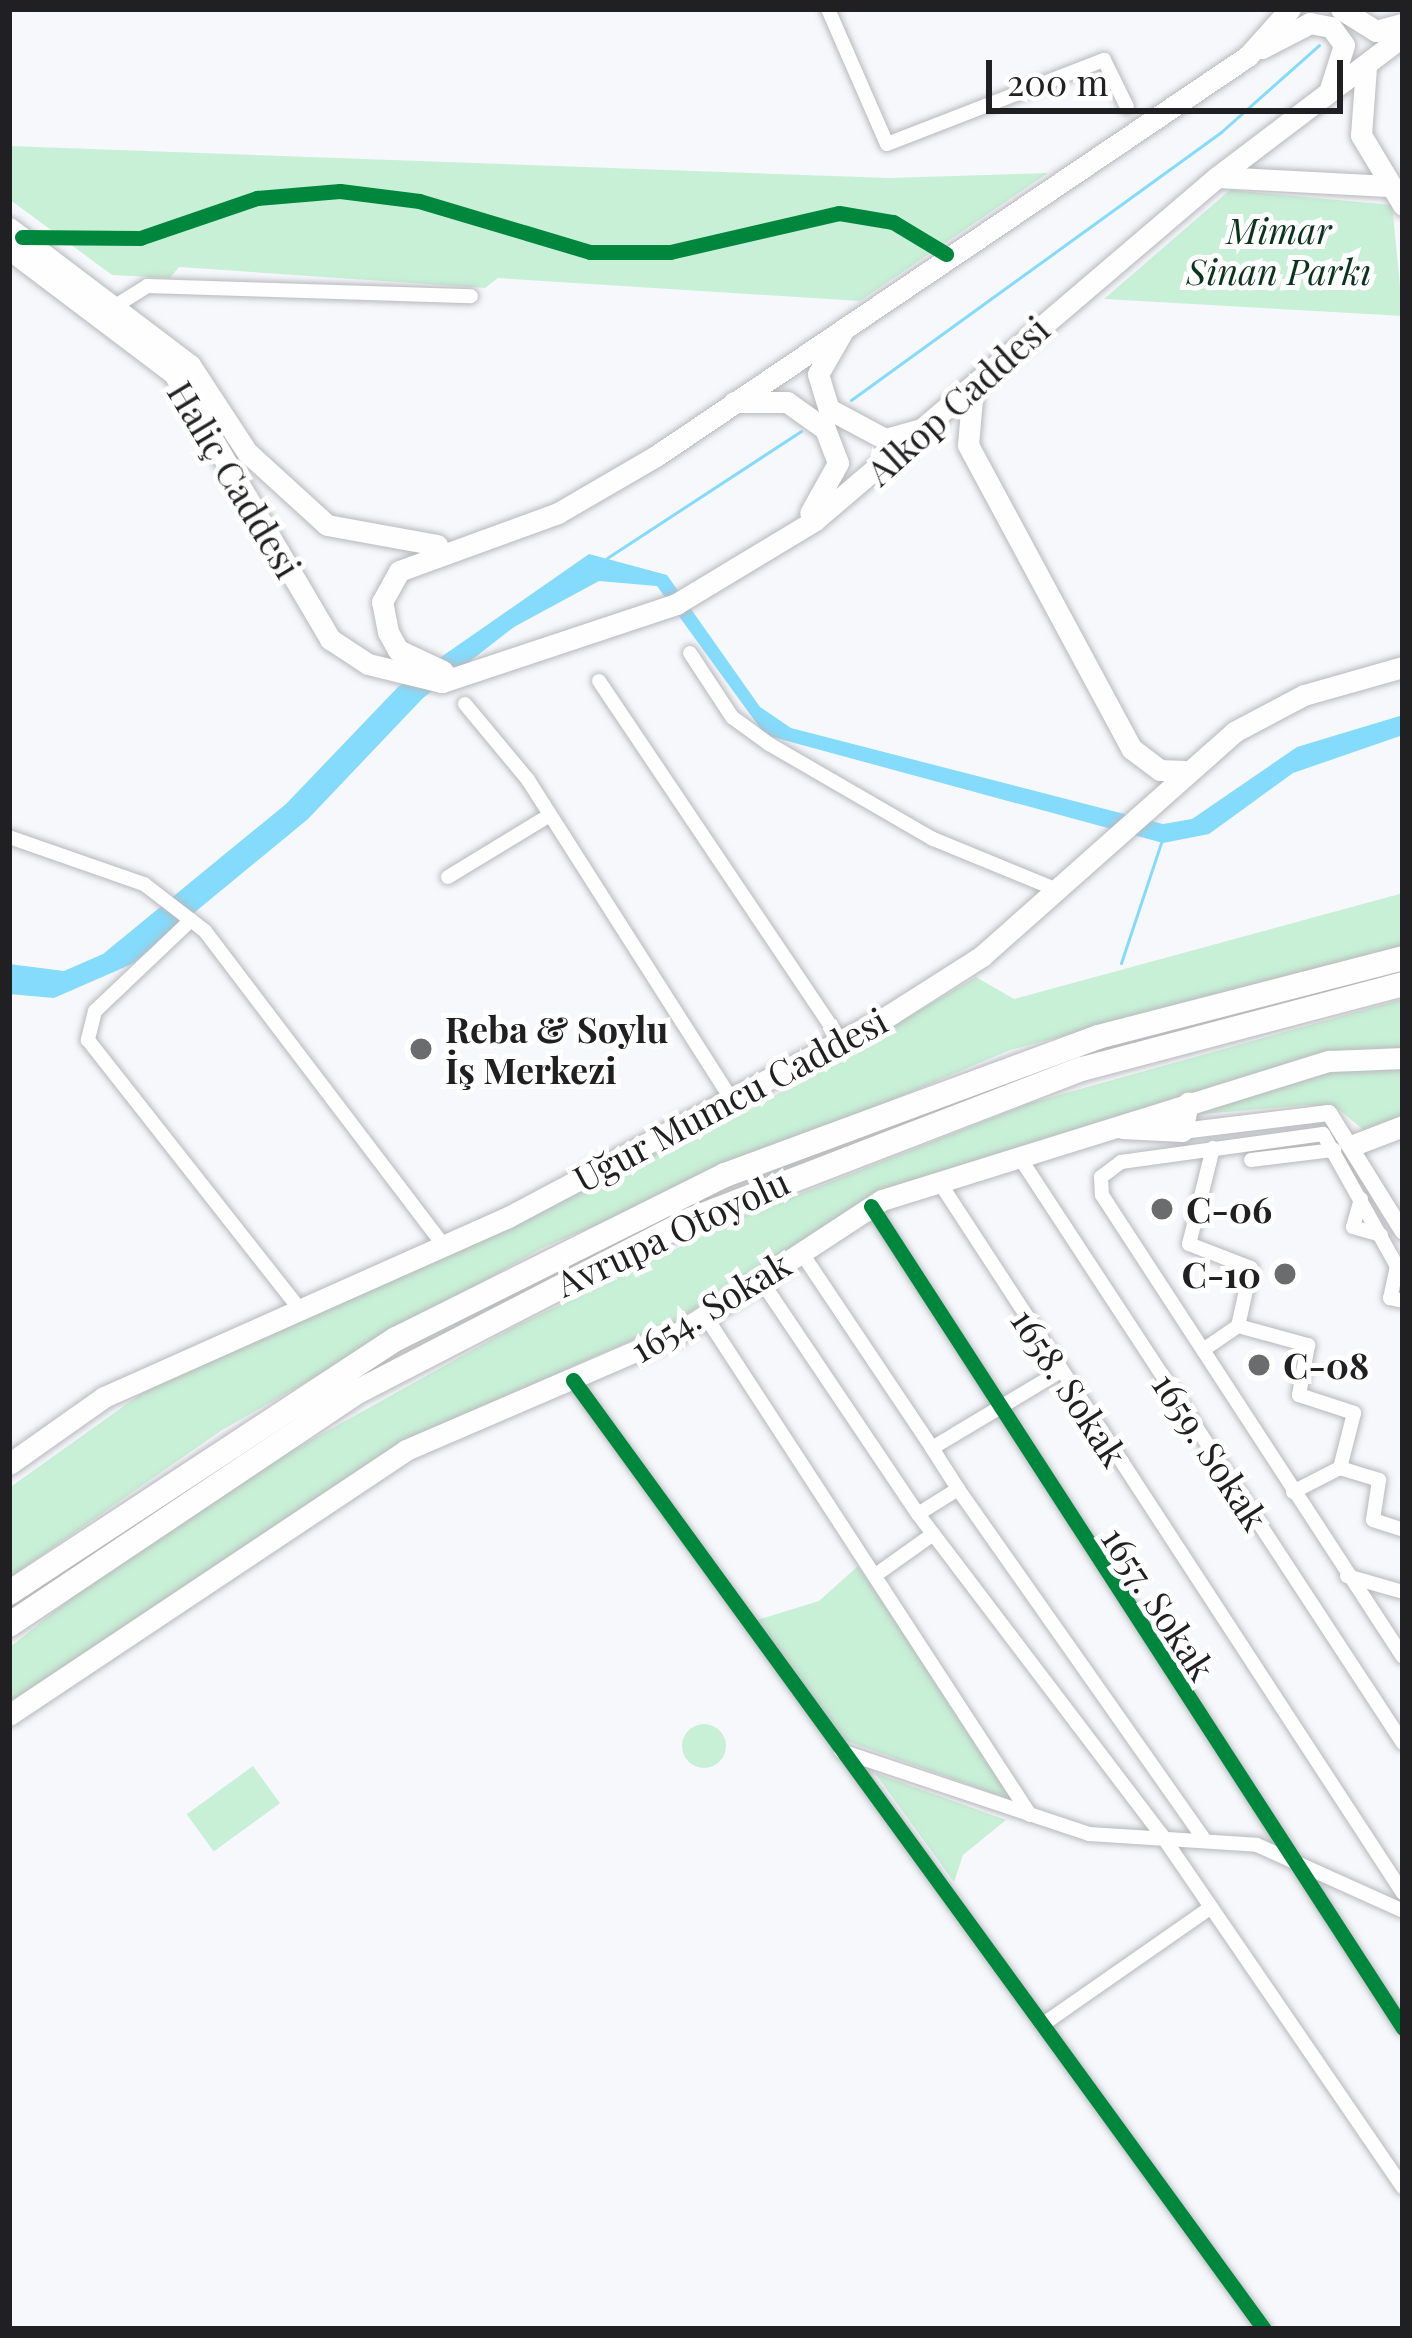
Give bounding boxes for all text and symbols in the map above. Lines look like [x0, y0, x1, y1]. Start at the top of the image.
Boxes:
scale bar [992, 36, 1349, 110]
text: 200 m [1007, 57, 1108, 105]
park label: Mimar Sinan Parkı [1187, 207, 1371, 292]
street label: Alkop Caddesi [857, 307, 1057, 493]
street label: Haliç Caddesi [159, 373, 311, 585]
street label: Uğur Mumcu Caddesi [566, 998, 894, 1200]
place label: Reba & Soylu İş Merkezi [445, 1006, 668, 1091]
marker: Reba & Soylu İş Merkezi [408, 1036, 434, 1062]
street label: Avrupa Otoyolu [549, 1159, 795, 1305]
place label: C-06 [1186, 1187, 1272, 1231]
marker: C-06 [1149, 1196, 1175, 1222]
street label: 1654. Sokak [622, 1241, 798, 1371]
place label: C-10 [1182, 1252, 1261, 1296]
marker: C-10 [1272, 1261, 1298, 1287]
street label: 1658. Sokak [1003, 1300, 1137, 1474]
place label: C-08 [1283, 1343, 1369, 1387]
marker: C-08 [1246, 1352, 1272, 1378]
street label: 1659. Sokak [1144, 1364, 1278, 1538]
street label: 1657. Sokak [1093, 1518, 1225, 1688]

